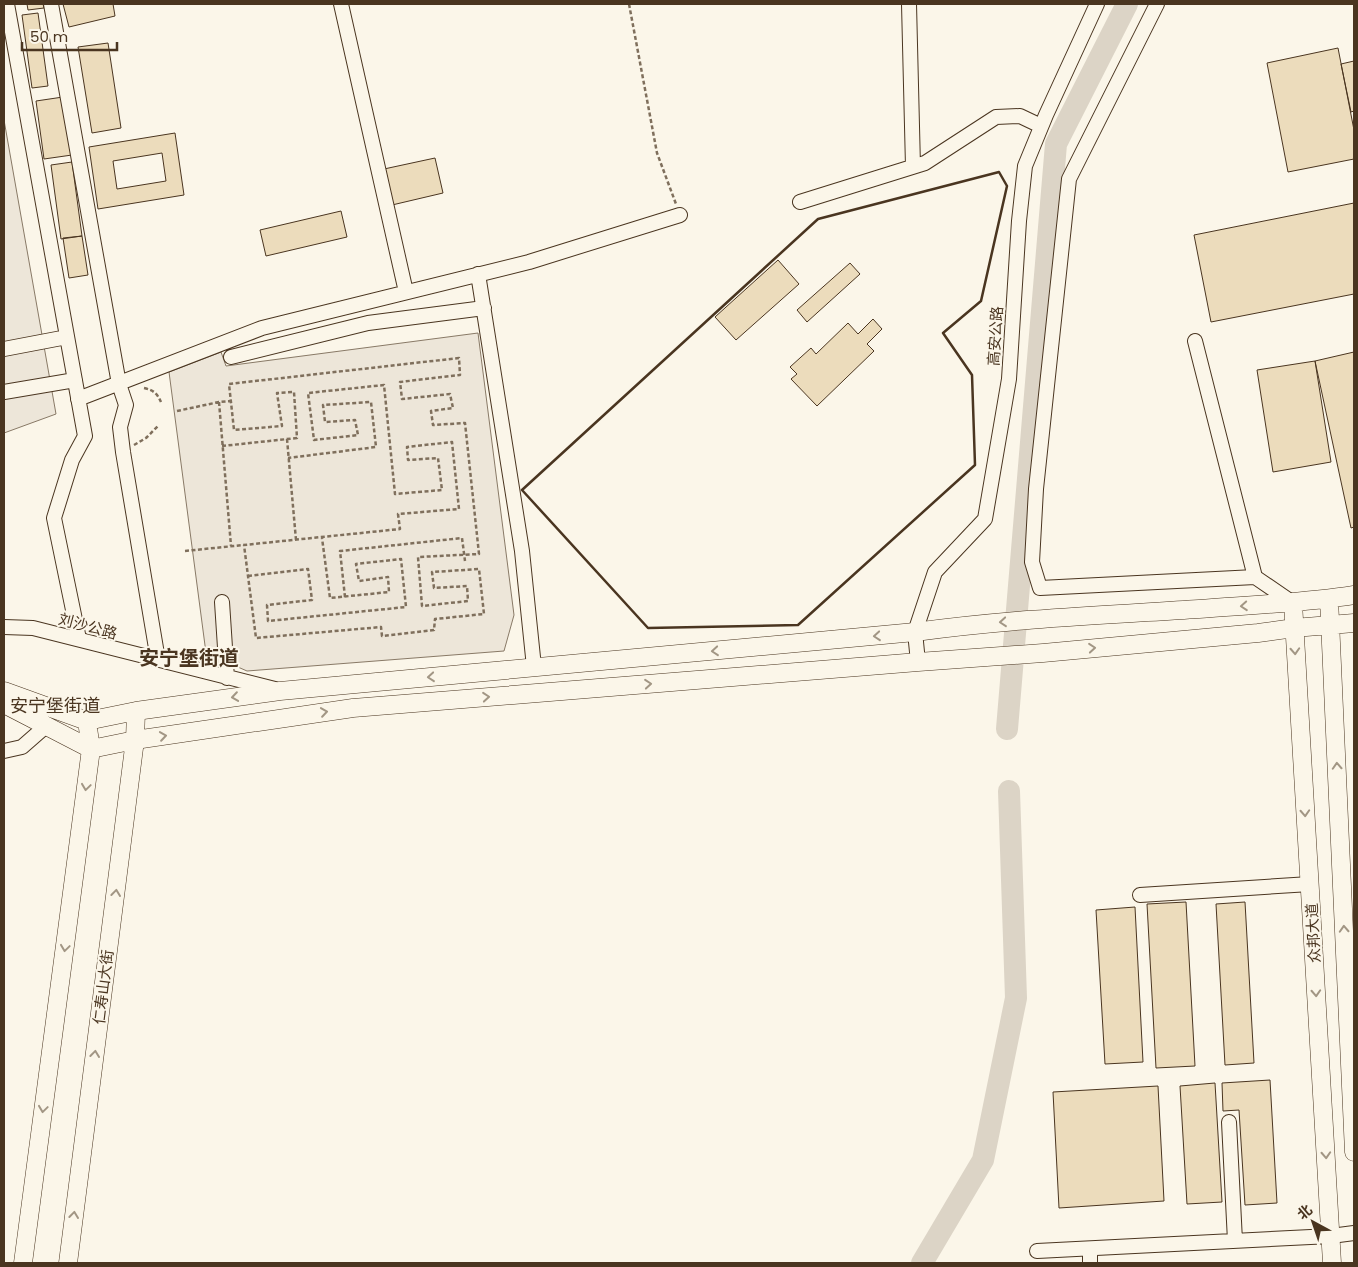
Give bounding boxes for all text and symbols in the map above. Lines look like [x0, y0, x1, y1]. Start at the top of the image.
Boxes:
scale bar [22, 20, 118, 52]
text: 50 m [30, 26, 68, 47]
street label: 高安公路 [982, 305, 1008, 367]
one-way arrow [1240, 600, 1248, 611]
street label: 刘沙公路 [56, 608, 120, 644]
one-way arrow [999, 617, 1007, 628]
one-way arrow [872, 630, 880, 641]
one-way arrow [1088, 643, 1096, 654]
district label: 安宁堡街道 [139, 644, 239, 672]
one-way arrow [711, 645, 719, 656]
one-way arrow [1290, 648, 1301, 656]
one-way arrow [427, 671, 435, 682]
one-way arrow [644, 679, 652, 690]
one-way arrow [230, 692, 239, 702]
one-way arrow [482, 692, 490, 703]
district label: 安宁堡街道 [10, 693, 100, 718]
one-way arrow [320, 708, 328, 718]
one-way arrow [159, 731, 168, 741]
one-way arrow [1332, 762, 1342, 770]
one-way arrow [82, 783, 92, 791]
one-way arrow [1300, 810, 1311, 818]
one-way arrow [110, 888, 121, 896]
street label: 众邦大道 [1301, 902, 1325, 964]
one-way arrow [1339, 924, 1350, 932]
one-way arrow [60, 944, 71, 952]
street label: 仁寿山大街 [88, 948, 118, 1026]
one-way arrow [1311, 989, 1322, 997]
one-way arrow [89, 1049, 100, 1057]
one-way arrow [38, 1105, 49, 1113]
one-way arrow [1320, 1152, 1331, 1160]
north arrow [1288, 1197, 1338, 1247]
text: 北 [1293, 1200, 1316, 1224]
one-way arrow [68, 1211, 79, 1219]

